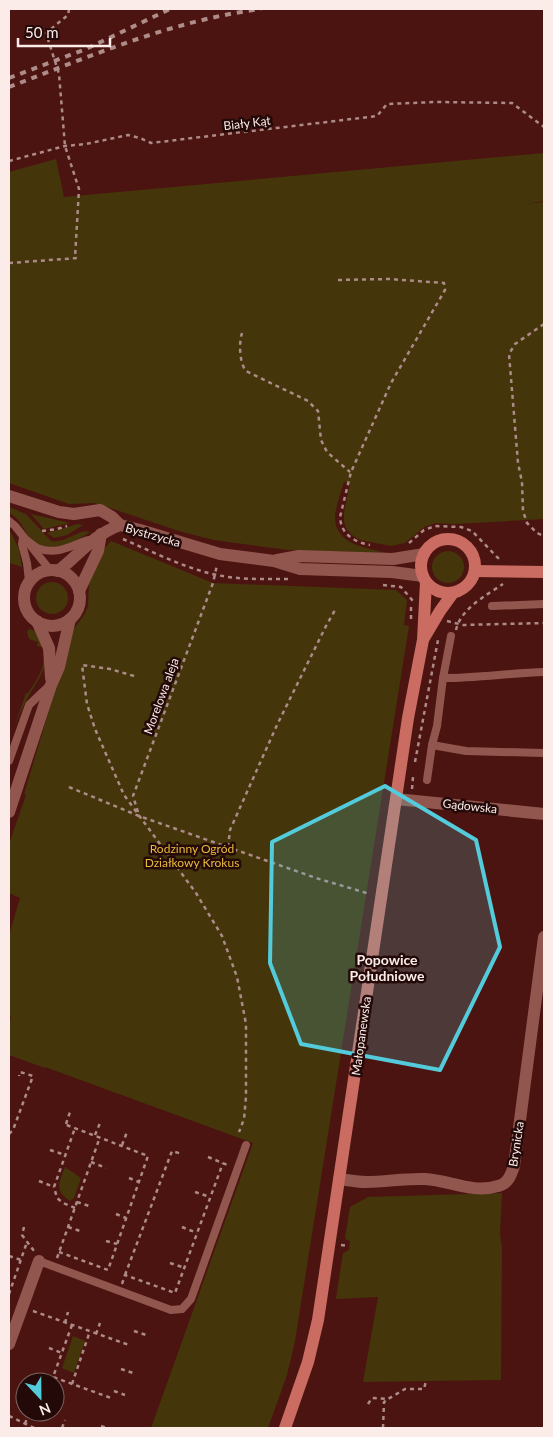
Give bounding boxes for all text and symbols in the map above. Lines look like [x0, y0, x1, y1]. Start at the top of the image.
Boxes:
scale bar [18, 15, 110, 47]
text: 50 m [25, 23, 59, 41]
street label: Biały Kąt [223, 113, 272, 133]
street label: Bystrzycka [124, 520, 182, 550]
street label: Morelowa aleja [140, 656, 182, 736]
street label: Gądowska [442, 796, 498, 816]
park label: Rodzinny Ogród Działkowy Krokus [145, 841, 239, 870]
district label: Popowice Południowe [350, 951, 425, 984]
street label: Małopanewska [348, 995, 374, 1077]
street label: Brynicka [505, 1120, 527, 1168]
north arrow [15, 1372, 65, 1422]
text: N [37, 1400, 53, 1419]

